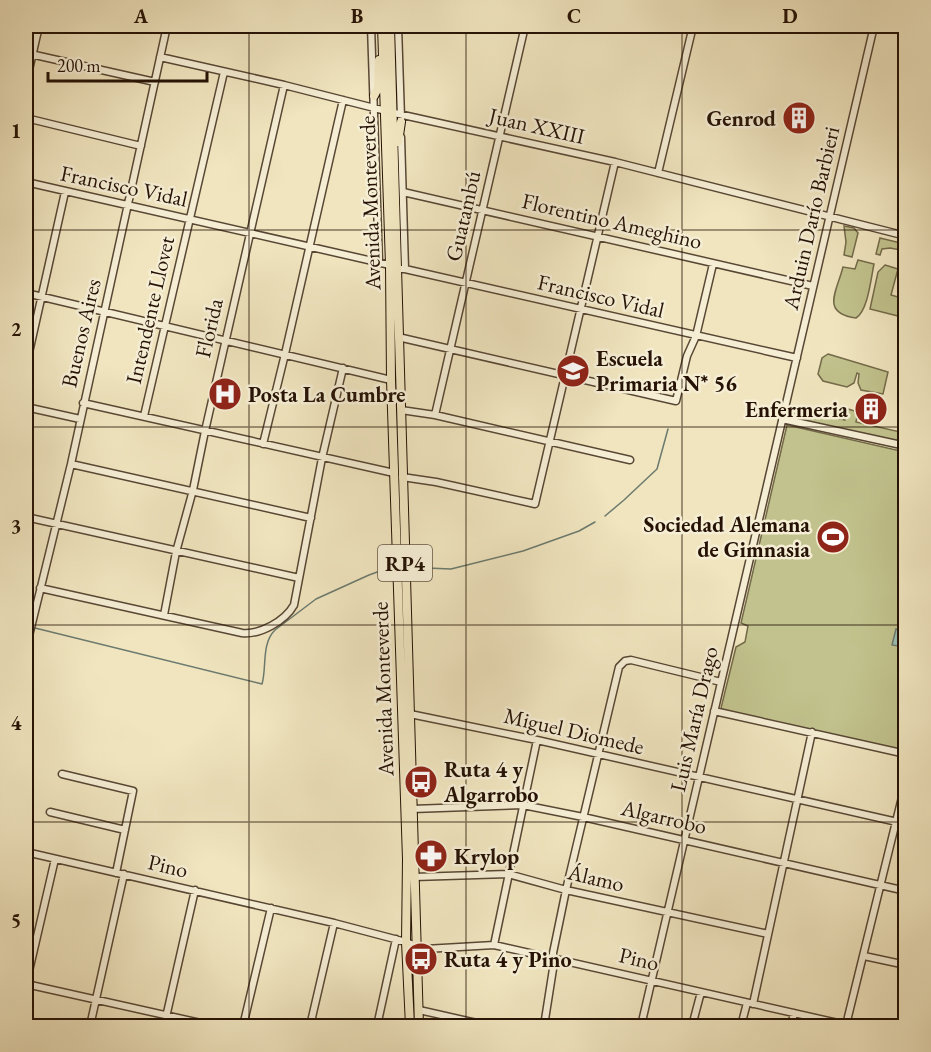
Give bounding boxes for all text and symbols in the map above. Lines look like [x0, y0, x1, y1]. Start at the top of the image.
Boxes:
text: A [133, 3, 149, 29]
text: B [351, 3, 363, 29]
text: C [567, 3, 581, 29]
text: D [782, 3, 798, 29]
scale bar [48, 45, 207, 83]
text: 200 m [57, 54, 101, 77]
street label: Juan XXIII [484, 100, 588, 151]
building icon: Genrod [781, 100, 817, 136]
place label: Genrod [706, 104, 776, 133]
street label: Avenida Monteverde [352, 115, 388, 292]
text: 1 [11, 118, 21, 144]
street label: Arduin Darío Barbieri [776, 124, 846, 313]
street label: Francisco Vidal [58, 158, 190, 214]
street label: Guatambú [439, 167, 488, 264]
street label: Florentino Ameghino [519, 186, 705, 256]
street label: Intendente Llovet [119, 233, 181, 387]
street label: Francisco Vidal [535, 267, 667, 325]
street label: Buenos Aires [54, 276, 108, 390]
street label: Florida [188, 295, 230, 361]
text: 2 [11, 316, 22, 342]
place label: Escuela Primaria N* 56 [596, 344, 737, 398]
school or university icon: Escuela Primaria N* 56 [555, 353, 591, 389]
hospital icon: Posta La Cumbre [207, 376, 243, 412]
place label: Posta La Cumbre [248, 380, 405, 409]
building icon: Enfermeria [853, 391, 889, 427]
place label: Enfermeria [745, 395, 848, 424]
place label: Sociedad Alemana de Gimnasia [644, 510, 810, 564]
text: 3 [11, 513, 21, 539]
sports icon: Sociedad Alemana de Gimnasia [815, 519, 851, 555]
road number: RP4 [378, 545, 432, 581]
street label: Avenida Monteverde [365, 601, 401, 778]
street label: Luis María Drago [663, 643, 725, 795]
street label: Miguel Diomede [501, 701, 647, 761]
text: 4 [11, 710, 22, 736]
place label: Ruta 4 y Algarrobo [443, 755, 538, 809]
bus stop icon: Ruta 4 y Algarrobo [403, 764, 439, 800]
street label: Algarrobo [618, 793, 710, 841]
pharmacy icon: Krylop [413, 838, 449, 874]
place label: Krylop [454, 842, 519, 871]
street label: Pino [145, 847, 191, 885]
street label: Álamo [564, 857, 627, 899]
text: 5 [11, 907, 21, 933]
street label: Pino [616, 940, 662, 978]
bus stop icon: Ruta 4 y Pino [403, 941, 439, 977]
place label: Ruta 4 y Pino [444, 945, 572, 974]

